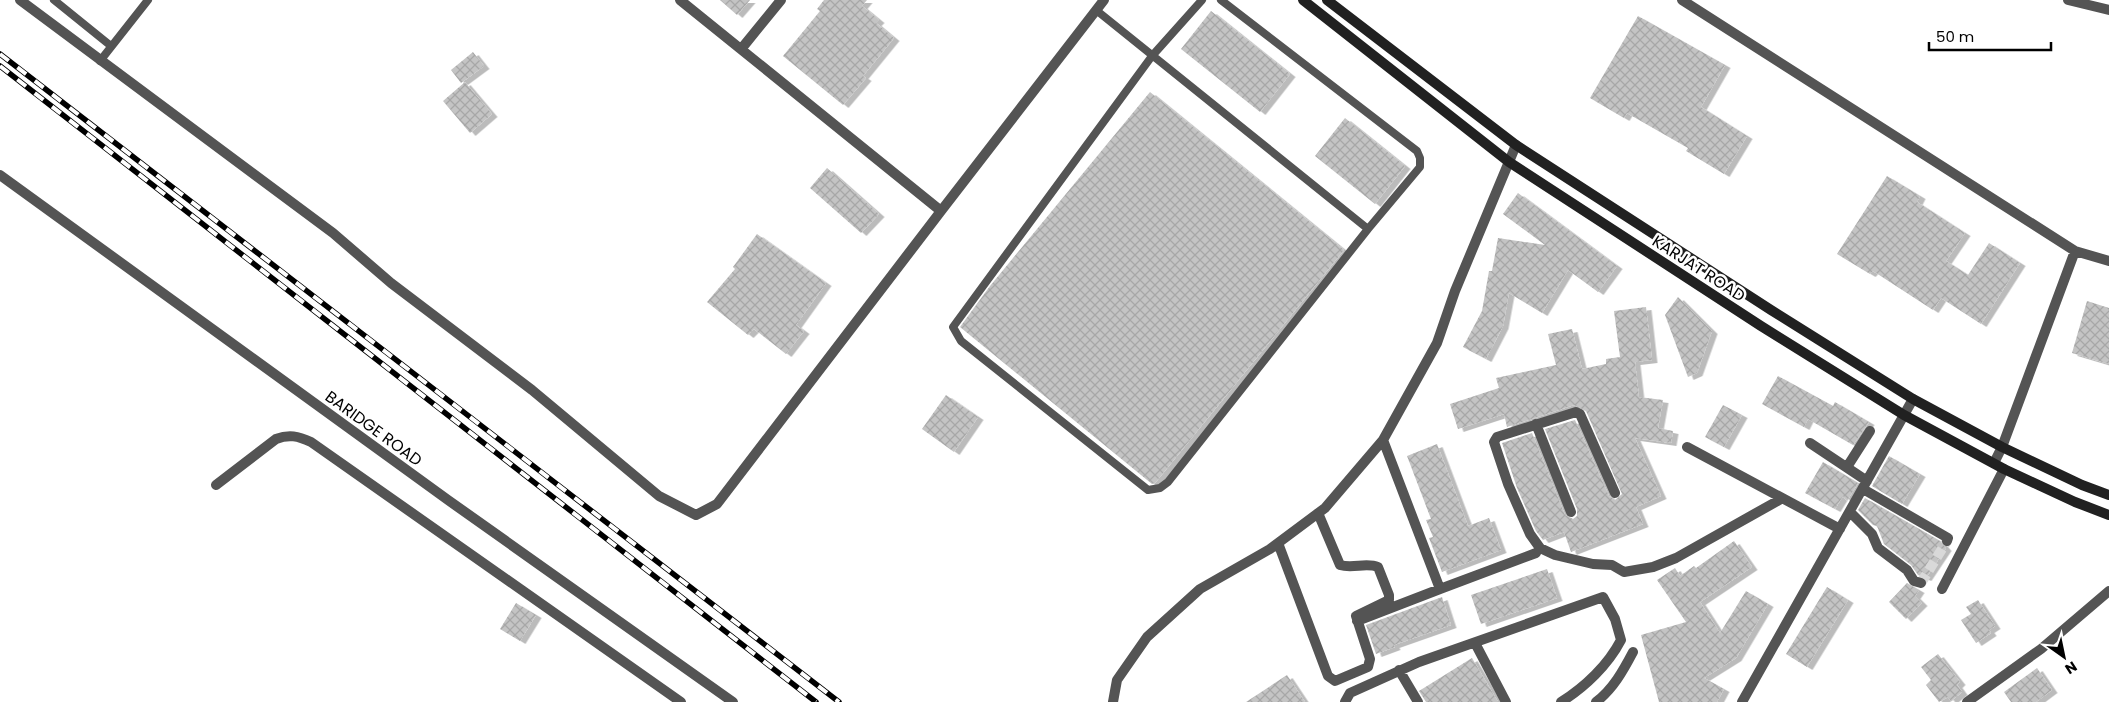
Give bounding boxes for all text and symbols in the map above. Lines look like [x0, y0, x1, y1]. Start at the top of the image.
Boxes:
scale bar [1929, 20, 2052, 52]
text: 50 m [1936, 26, 1974, 47]
street label: KARJAT ROAD [1648, 230, 1750, 307]
street label: BARIDGE ROAD [320, 385, 427, 471]
north arrow [2039, 632, 2089, 682]
text: N [2061, 657, 2081, 679]

